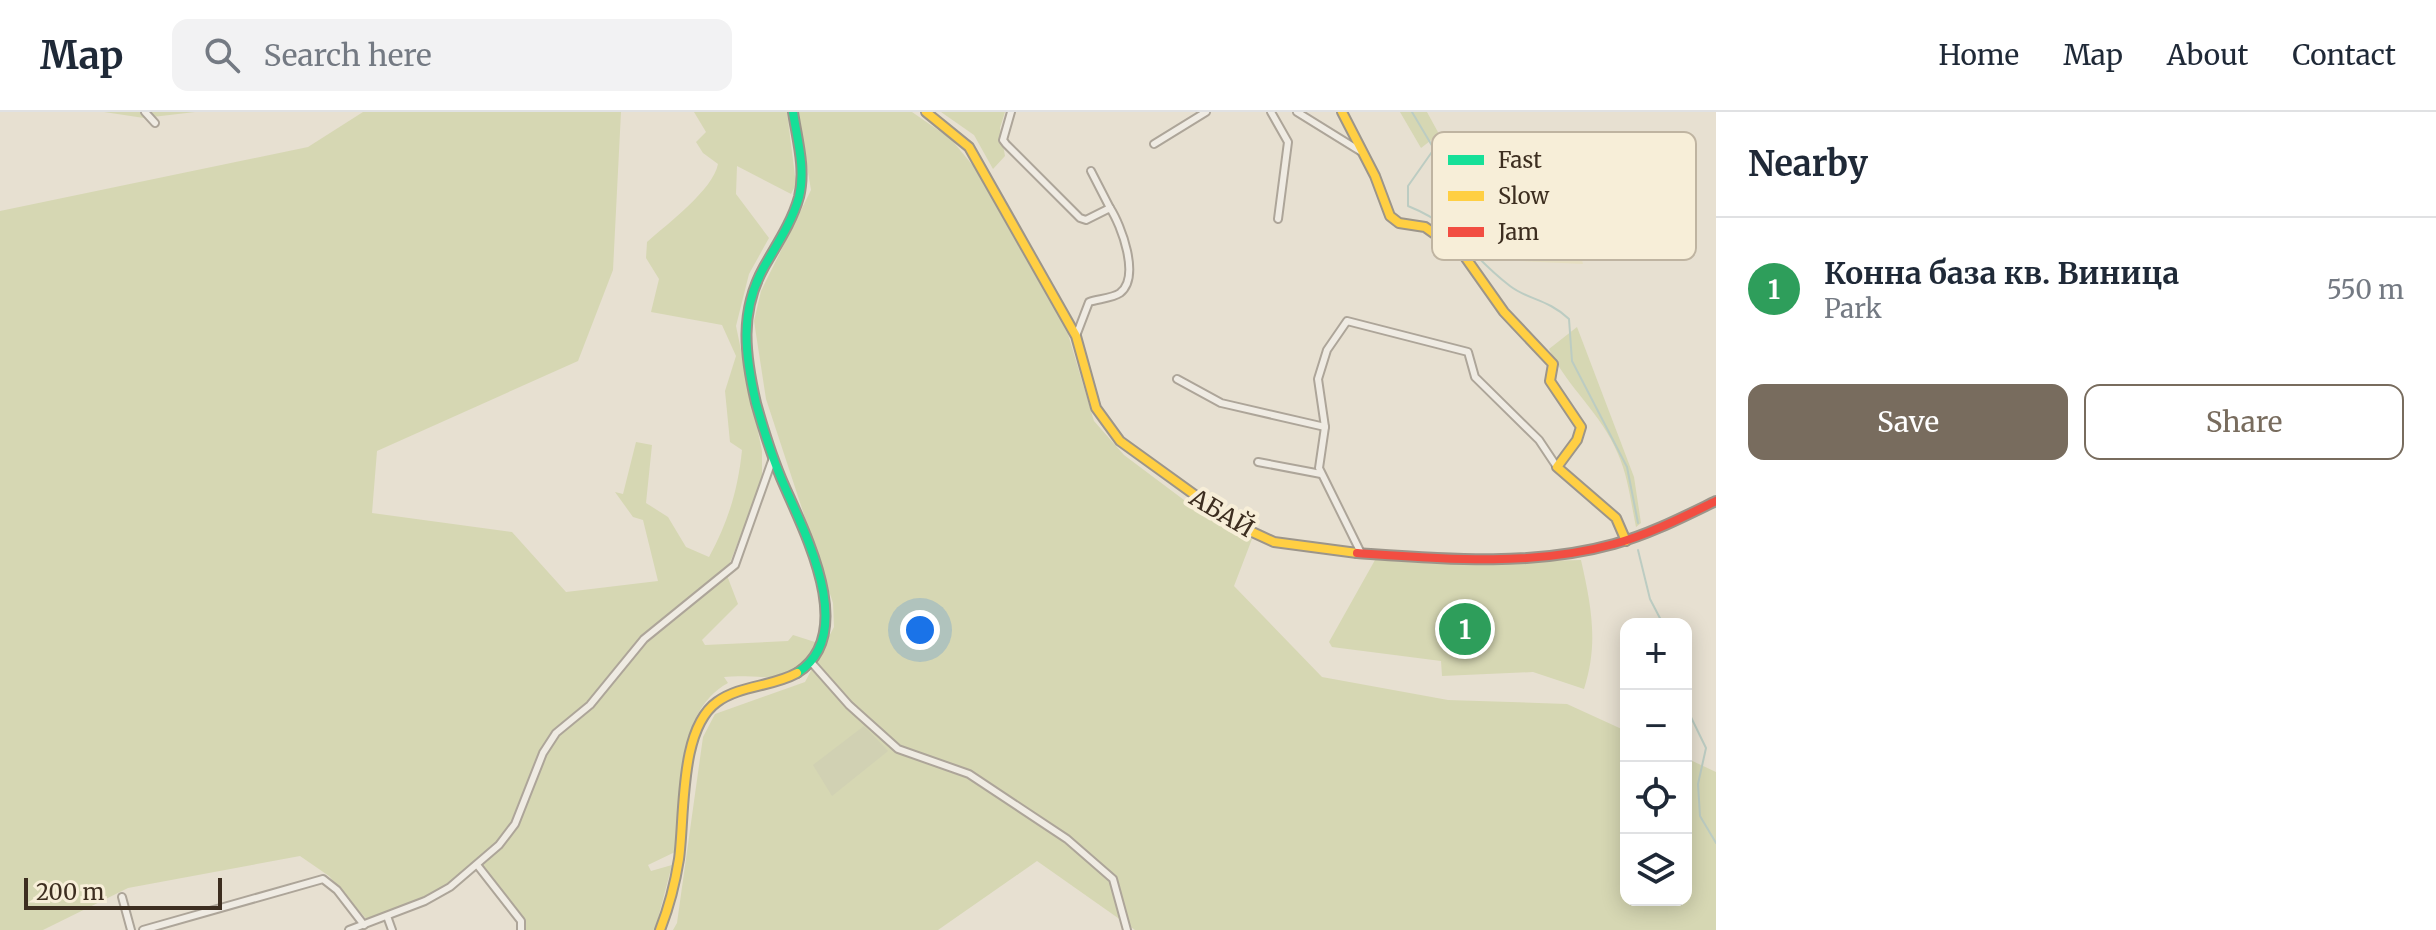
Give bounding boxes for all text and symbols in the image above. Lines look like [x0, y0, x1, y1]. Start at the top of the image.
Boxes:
search box [172, 19, 732, 91]
text: Map [40, 32, 124, 79]
icon: search [200, 33, 244, 77]
text: Search here [264, 36, 432, 74]
text: Home [1938, 37, 2019, 73]
text: Map [2063, 37, 2123, 73]
text: About [2167, 37, 2248, 73]
text: Contact [2292, 37, 2396, 73]
legend [1432, 132, 1696, 260]
text: Nearby [1748, 143, 1868, 185]
text: Fast [1498, 146, 1542, 174]
text: Slow [1498, 182, 1549, 210]
text: Jam [1497, 218, 1539, 246]
text: Конна база кв. Виница [1824, 254, 2179, 292]
text: 1 [1768, 273, 1780, 306]
text: 550 m [2327, 273, 2404, 306]
text: Park [1824, 292, 1882, 325]
button: Save [1748, 384, 2068, 460]
button: Share [2084, 384, 2404, 460]
street label: АБАЙ [1183, 481, 1260, 544]
pin: 1 [1439, 599, 1491, 659]
your location [900, 610, 940, 650]
map controls [1620, 618, 1692, 906]
button: + [1620, 618, 1692, 690]
button: − [1620, 690, 1692, 762]
button: locate [1620, 762, 1692, 834]
button: layers [1620, 834, 1692, 906]
scale bar [24, 874, 222, 910]
text: 200 m [36, 878, 104, 906]

